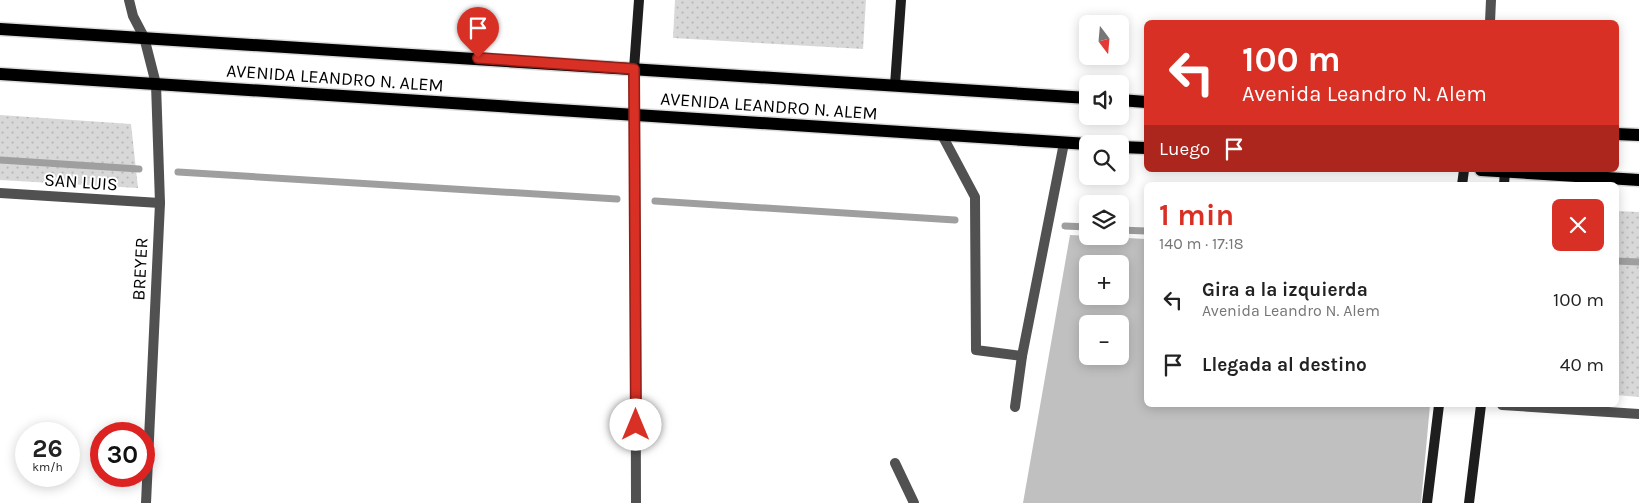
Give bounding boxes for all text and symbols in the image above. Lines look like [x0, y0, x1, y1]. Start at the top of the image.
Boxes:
pin [457, 7, 499, 58]
icon: arrive [464, 14, 492, 42]
north arrow [1079, 15, 1129, 65]
map controls [1079, 15, 1129, 365]
text: 100 m [1242, 39, 1341, 80]
icon: left [1159, 40, 1224, 105]
street label: AVENIDA LEANDRO N. ALEM [226, 59, 444, 97]
button: sound [1079, 75, 1129, 125]
text: Avenida Leandro N. Alem [1242, 81, 1487, 107]
street label: AVENIDA LEANDRO N. ALEM [660, 87, 878, 125]
button: search [1079, 135, 1129, 185]
icon: arrive [1220, 135, 1248, 163]
text: Luego [1159, 138, 1210, 160]
street label: SAN LUIS [43, 168, 119, 196]
button: layers [1079, 195, 1129, 245]
text: 1 min [1159, 197, 1234, 233]
button: close [1552, 199, 1604, 251]
text: 140 m · 17:18 [1159, 234, 1244, 253]
street label: BREYER [127, 237, 153, 301]
button: + [1079, 255, 1129, 305]
text: Gira a la izquierda [1202, 279, 1368, 301]
icon: left [1159, 286, 1187, 314]
text: 100 m [1553, 289, 1604, 311]
text: Avenida Leandro N. Alem [1202, 301, 1380, 320]
button: − [1079, 315, 1129, 365]
icon: arrive [1159, 351, 1187, 379]
text: Llegada al destino [1202, 354, 1367, 376]
text: 40 m [1560, 354, 1604, 376]
position arrow [609, 398, 661, 450]
speed limit sign: 30 [90, 422, 155, 487]
text: 26 [32, 434, 63, 463]
text: km/h [32, 460, 63, 474]

